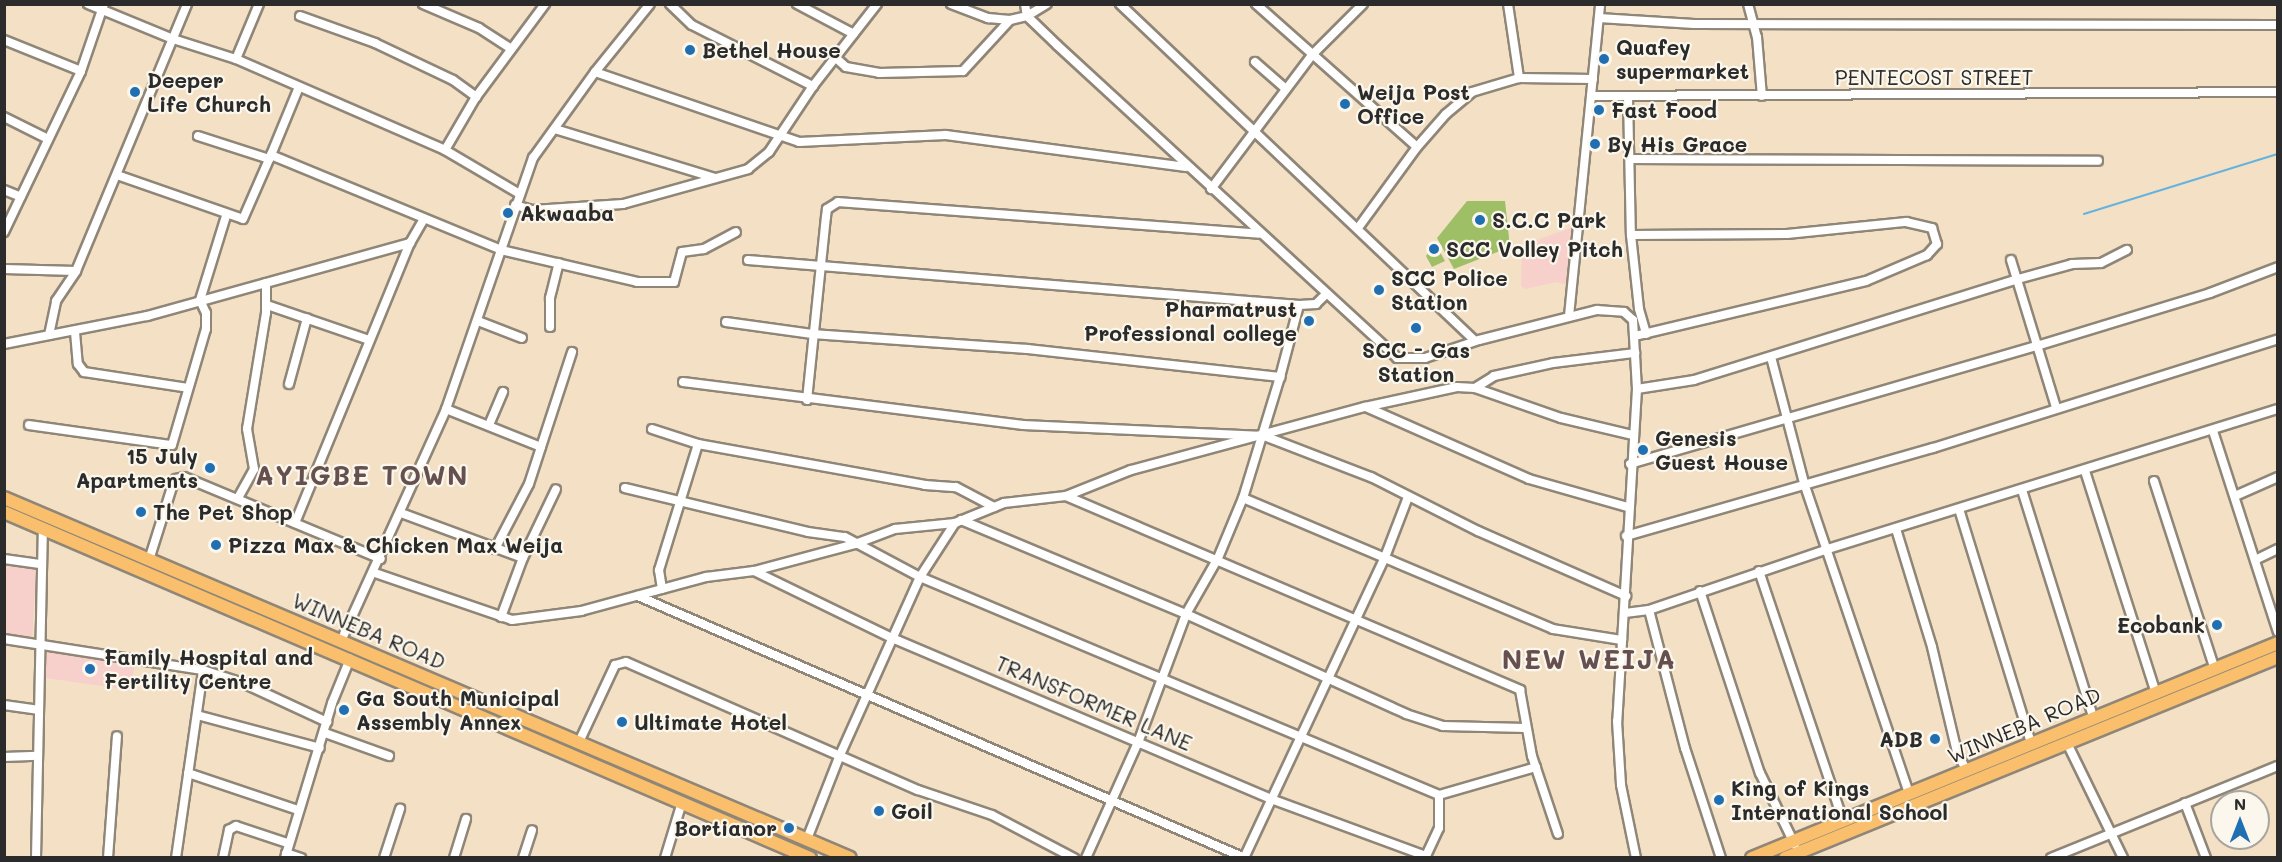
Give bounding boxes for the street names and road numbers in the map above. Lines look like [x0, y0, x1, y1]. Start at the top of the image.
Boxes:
street label: PENTECOST STREET [1835, 64, 2033, 90]
street label: WINNEBA ROAD [289, 587, 449, 675]
street label: TRANSFORMER LANE [992, 650, 1196, 756]
street label: WINNEBA ROAD [1944, 681, 2104, 769]

